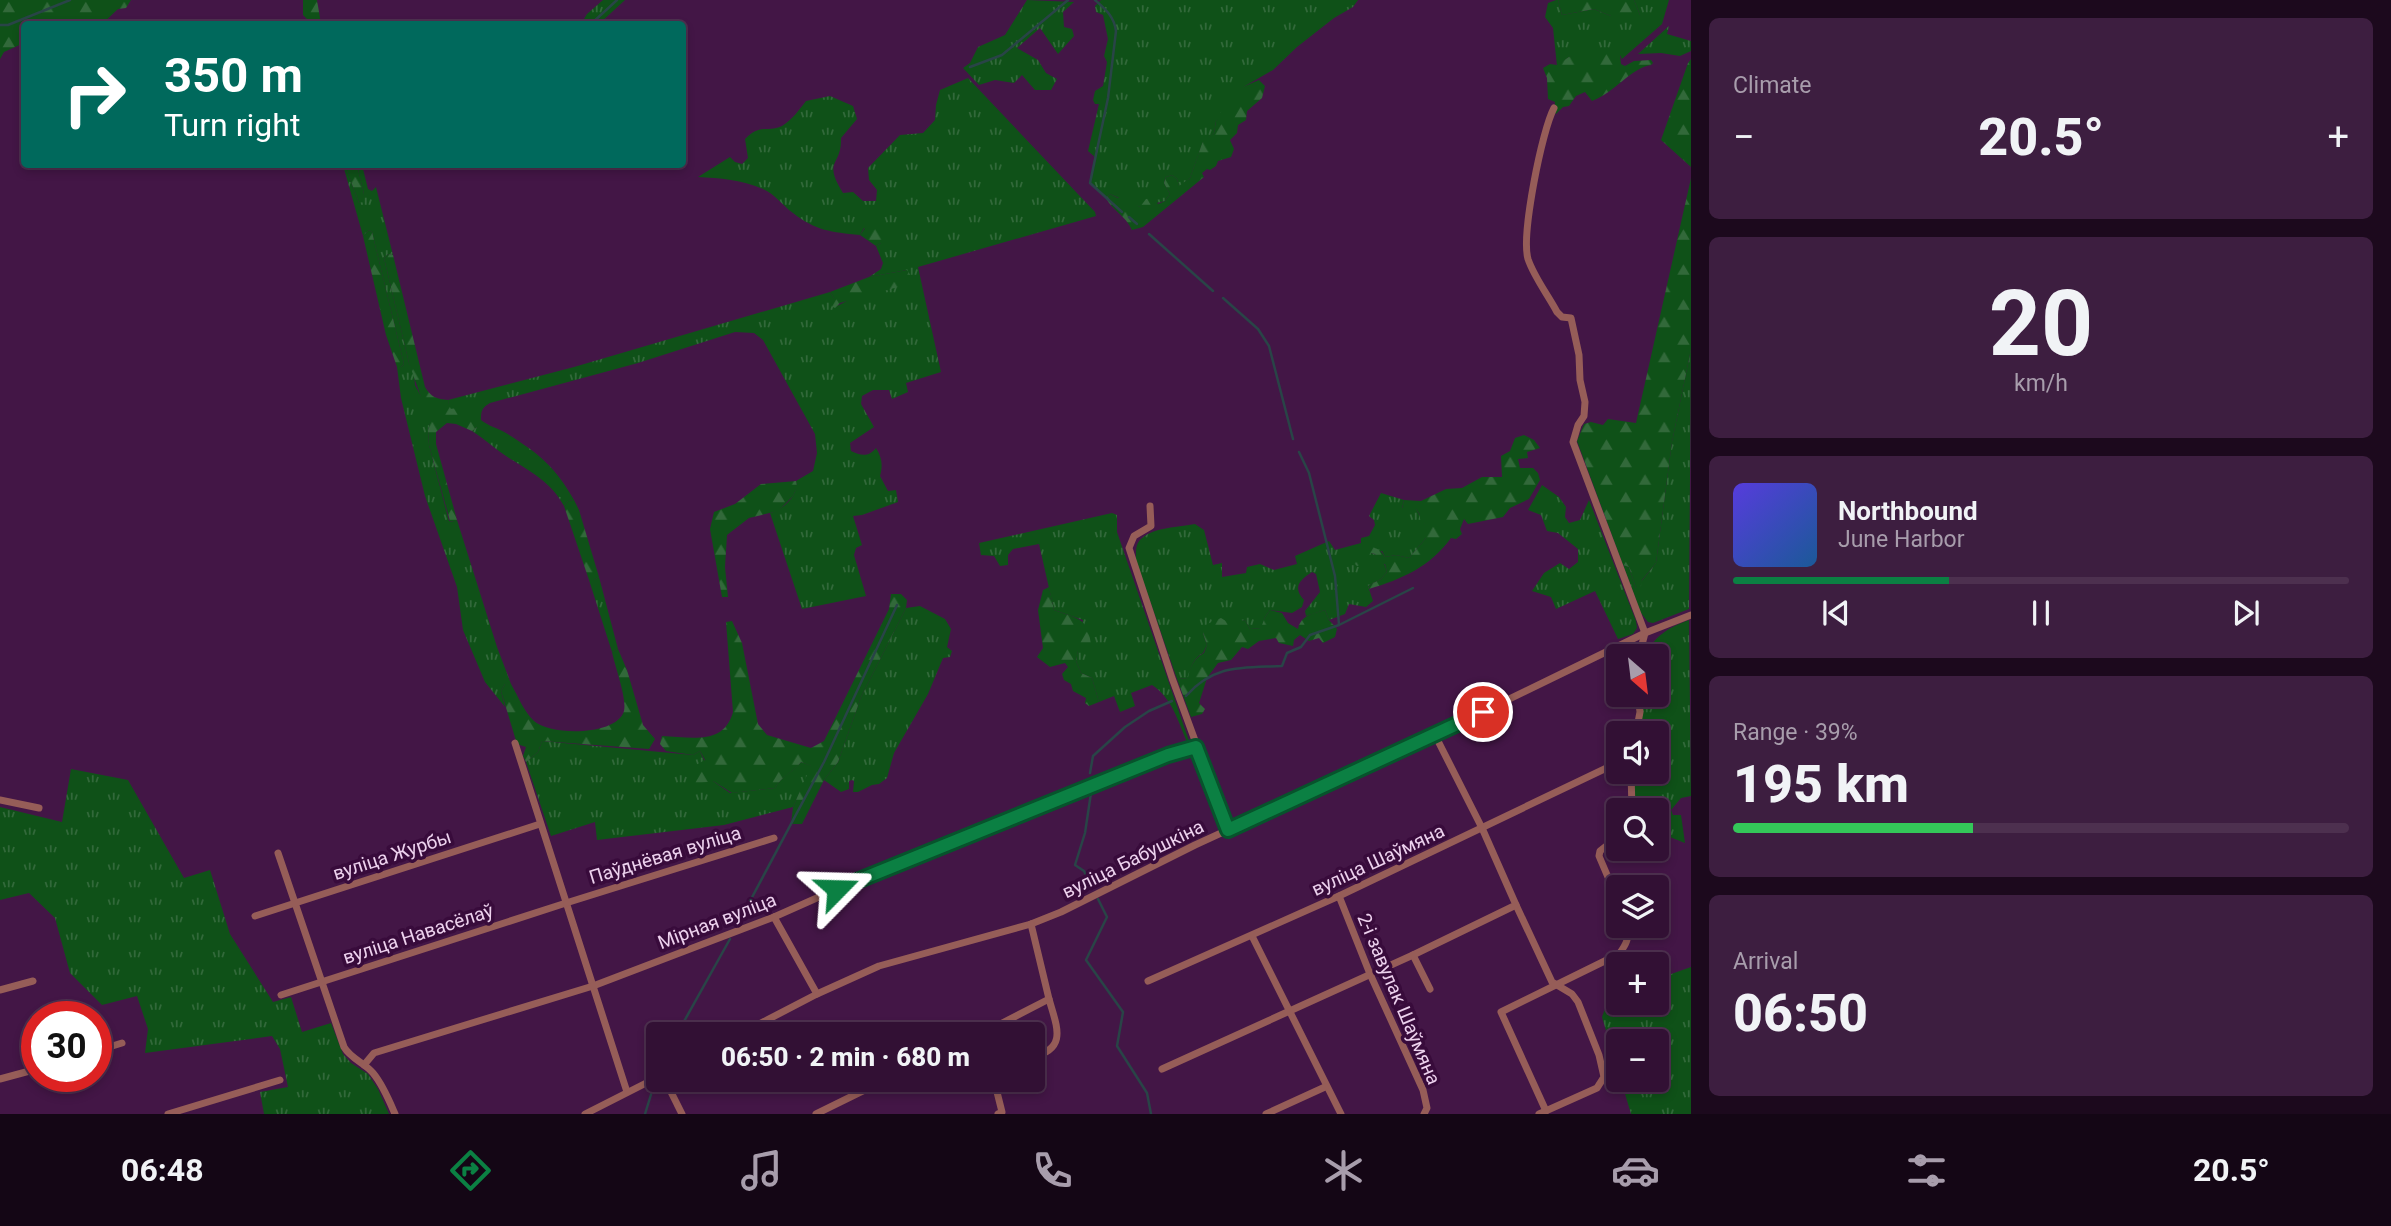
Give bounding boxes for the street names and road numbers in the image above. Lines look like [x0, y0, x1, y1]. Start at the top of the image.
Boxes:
street label: вуліца Бабушкіна [1058, 815, 1208, 903]
street label: вуліца Шаўмяна [1308, 819, 1448, 901]
street label: Паўднёвая вуліца [586, 821, 744, 889]
street label: вуліца Журбы [330, 825, 454, 885]
street label: Мірная вуліца [655, 888, 779, 954]
street label: вуліца Навасёлаў [340, 899, 496, 969]
street label: 2-і завулак Шаўмяна [1353, 910, 1445, 1088]

